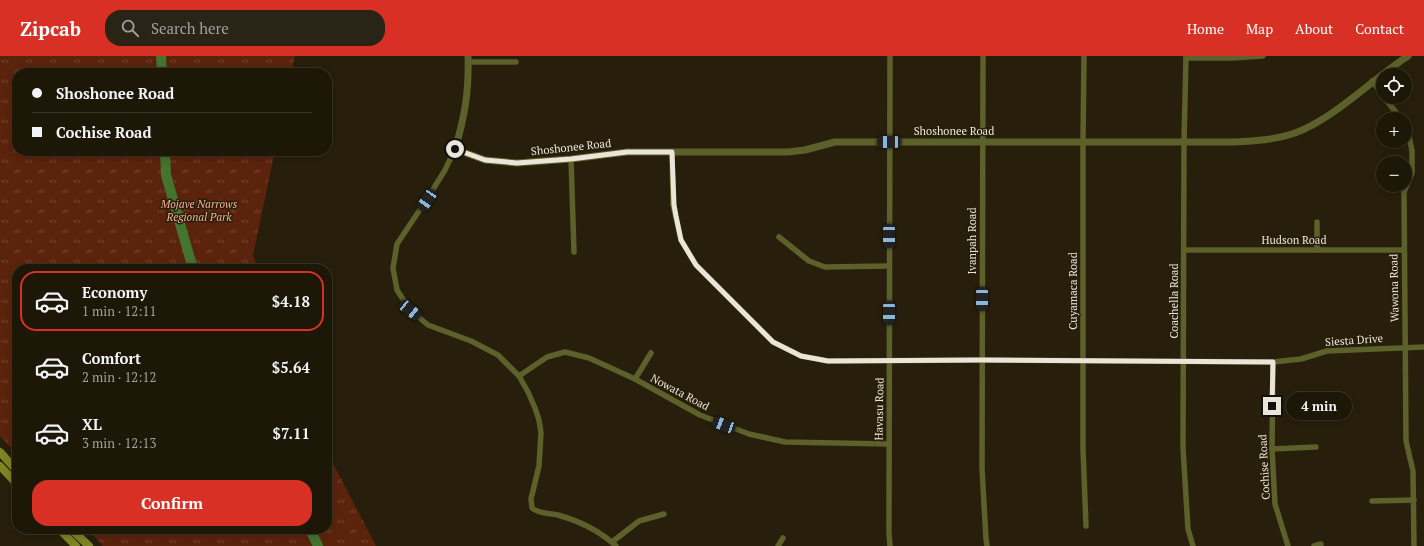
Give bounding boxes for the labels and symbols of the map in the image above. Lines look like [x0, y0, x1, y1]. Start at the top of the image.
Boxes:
street label: Shoshonee Road [914, 124, 994, 138]
street label: Shoshonee Road [530, 136, 612, 158]
car [877, 136, 901, 148]
route start [446, 140, 464, 158]
car [415, 187, 439, 213]
park label: Mojave Narrows Regional Park [160, 197, 238, 224]
street label: Ivanpah Road [965, 208, 979, 275]
car [883, 224, 895, 248]
street label: Hudson Road [1261, 233, 1327, 247]
street label: Cuyamaca Road [1066, 252, 1080, 330]
street label: Wawona Road [1386, 254, 1402, 322]
street label: Coachella Road [1167, 264, 1181, 338]
car [976, 287, 988, 311]
car [397, 298, 423, 322]
car [883, 301, 895, 325]
street label: Siesta Drive [1325, 331, 1384, 349]
street label: Nowata Road [648, 371, 712, 413]
street label: Havasu Road [871, 377, 887, 441]
callout: 4 min [1286, 392, 1352, 420]
route end [1263, 397, 1281, 415]
car [711, 415, 737, 435]
street label: Cochise Road [1255, 434, 1273, 500]

